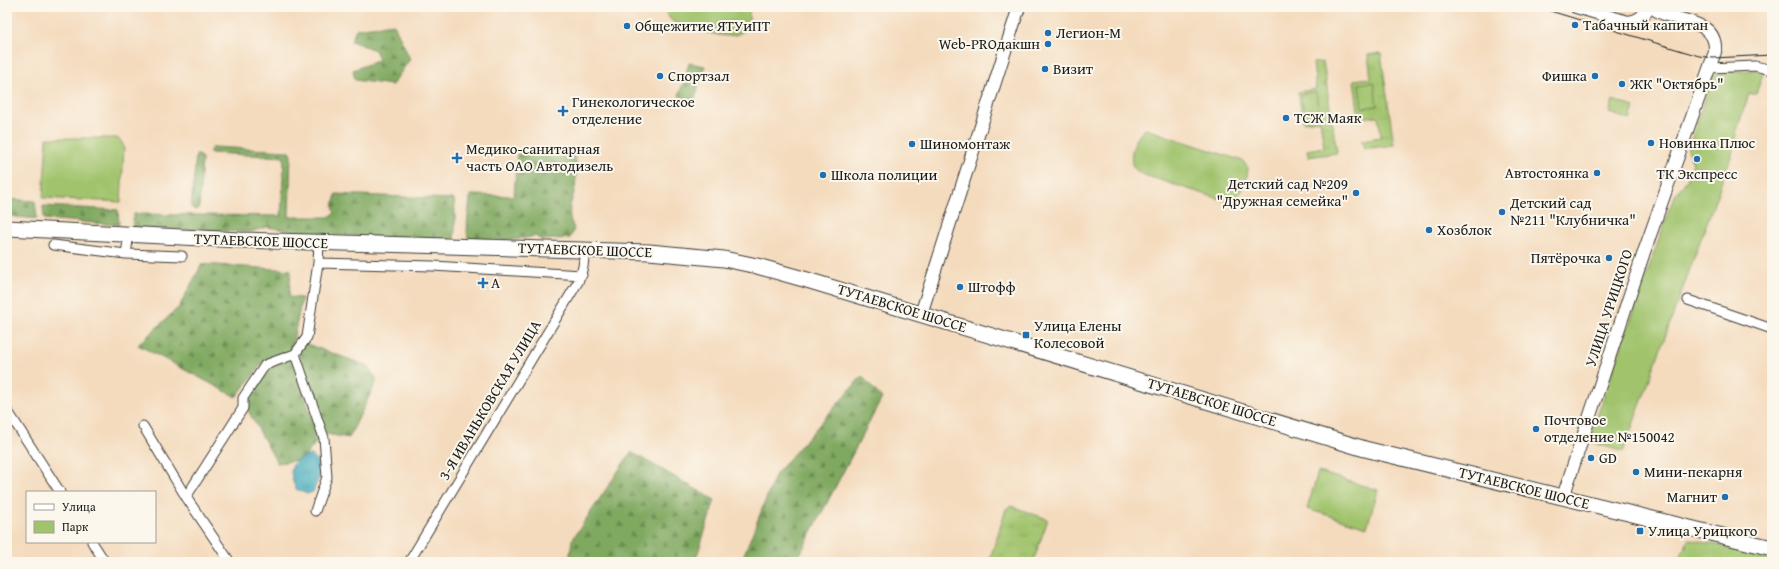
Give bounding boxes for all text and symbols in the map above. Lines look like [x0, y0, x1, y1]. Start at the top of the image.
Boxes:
place label: Табачный капитан [1583, 14, 1709, 35]
place label: Общежитие ЯТУиПТ [635, 15, 771, 36]
marker: Табачный капитан [1570, 20, 1580, 30]
marker: Общежитие ЯТУиПТ [622, 21, 632, 31]
place label: Легион-М [1056, 22, 1121, 43]
marker: Легион-М [1043, 28, 1053, 38]
place label: Web-PROдакшн [939, 33, 1040, 54]
marker: Web-PROдакшн [1043, 39, 1053, 49]
place label: Визит [1053, 58, 1094, 79]
marker: Визит [1040, 64, 1050, 74]
place label: Спортзал [668, 65, 730, 86]
place label: Фишка [1542, 65, 1588, 86]
marker: Спортзал [655, 71, 665, 81]
marker: Фишка [1590, 71, 1600, 81]
place label: ЖК "Октябрь" [1629, 73, 1724, 94]
marker: ЖК "Октябрь" [1617, 79, 1627, 89]
place label: Гинекологическое отделение [572, 91, 695, 129]
marker: Гинекологическое отделение [557, 105, 569, 117]
place label: ТСЖ Маяк [1294, 107, 1362, 128]
marker: ТСЖ Маяк [1281, 113, 1291, 123]
place label: Новинка Плюс [1659, 132, 1756, 153]
place label: Шиномонтаж [920, 133, 1010, 154]
place label: Медико-санитарная часть ОАО Автодизель [466, 138, 613, 176]
marker: Новинка Плюс [1646, 138, 1656, 148]
marker: Шиномонтаж [907, 139, 917, 149]
marker: Медико-санитарная часть ОАО Автодизель [451, 152, 463, 164]
marker: ТК Экспресс [1692, 154, 1702, 164]
place label: Автостоянка [1505, 162, 1590, 183]
place label: ТК Экспресс [1657, 163, 1738, 184]
place label: Школа полиции [831, 164, 937, 185]
marker: Автостоянка [1592, 168, 1602, 178]
marker: Школа полиции [818, 170, 828, 180]
place label: Детский сад №209 "Дружная семейка" [1216, 173, 1348, 211]
marker: Детский сад №209 "Дружная семейка" [1351, 188, 1361, 198]
place label: Детский сад №211 "Клубничка" [1509, 192, 1636, 230]
marker: Детский сад №211 "Клубничка" [1497, 207, 1507, 217]
place label: Хозблок [1437, 219, 1492, 240]
marker: Хозблок [1424, 225, 1434, 235]
street label: ТУТАЕВСКОЕ ШОССЕ [194, 228, 329, 253]
street label: ТУТАЕВСКОЕ ШОССЕ [518, 237, 653, 262]
street label: УЛИЦА УРИЦКОГО [1580, 246, 1637, 369]
place label: Пятёрочка [1531, 247, 1602, 268]
marker: Пятёрочка [1604, 253, 1614, 263]
place label: А [491, 272, 500, 293]
place label: Штофф [968, 276, 1016, 297]
marker: А [478, 278, 488, 288]
street label: ТУТАЕВСКОЕ ШОССЕ [835, 278, 970, 337]
marker: Штофф [955, 282, 965, 292]
place label: Улица Елены Колесовой [1034, 315, 1122, 353]
street label: 3-Я ИВАНЬКОВСКАЯ УЛИЦА [433, 316, 546, 484]
marker: Улица Елены Колесовой [1021, 330, 1031, 340]
street label: ТУТАЕВСКОЕ ШОССЕ [1145, 372, 1280, 431]
place label: Почтовое отделение №150042 [1544, 409, 1675, 447]
marker: Почтовое отделение №150042 [1531, 424, 1541, 434]
place label: GD [1599, 447, 1617, 468]
marker: GD [1586, 453, 1596, 463]
street label: ТУТАЕВСКОЕ ШОССЕ [1457, 461, 1592, 514]
place label: Мини-пекарня [1644, 461, 1743, 482]
marker: Мини-пекарня [1631, 467, 1641, 477]
place label: Магнит [1667, 486, 1718, 507]
legend [26, 491, 156, 543]
marker: Магнит [1720, 492, 1730, 502]
text: Улица [62, 498, 96, 515]
text: Парк [62, 518, 89, 535]
place label: Улица Урицкого [1648, 520, 1758, 541]
marker: Улица Урицкого [1635, 526, 1645, 536]

